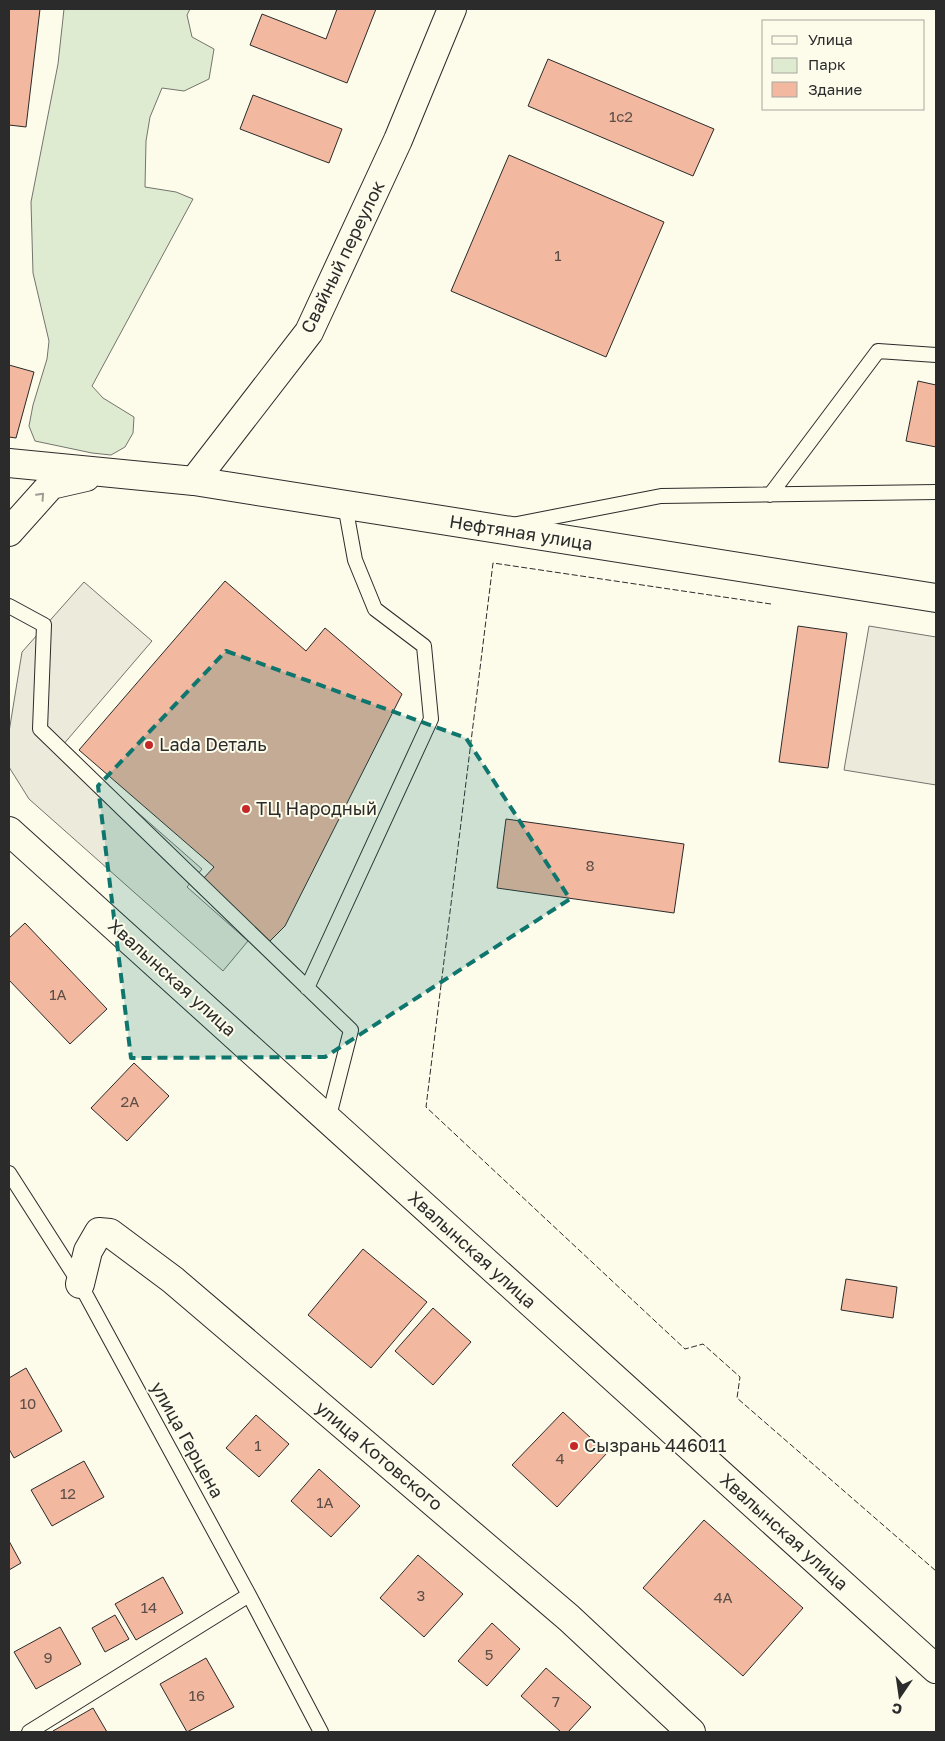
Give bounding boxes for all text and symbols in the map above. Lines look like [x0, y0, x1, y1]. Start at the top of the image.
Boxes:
legend [762, 20, 925, 110]
text: Улица [808, 30, 853, 48]
text: Парк [808, 55, 846, 73]
text: Здание [808, 80, 862, 98]
house number: 1с2 [609, 107, 633, 125]
street label: Свайный переулок [296, 177, 389, 336]
house number: 1 [554, 246, 562, 264]
one-way arrow [35, 493, 44, 502]
street label: Нефтяная улица [448, 510, 594, 554]
place label: Lada Dеталь [159, 733, 267, 755]
marker: Lada Dеталь [143, 739, 155, 751]
place label: ТЦ Народный [256, 797, 377, 819]
marker: ТЦ Народный [240, 803, 252, 815]
house number: 8 [585, 856, 595, 874]
street label: Хвалынская улица [104, 914, 241, 1040]
house number: 1А [49, 985, 67, 1003]
house number: 2А [121, 1092, 139, 1110]
street label: Хвалынская улица [404, 1186, 541, 1312]
street label: улица Герцена [147, 1378, 229, 1502]
house number: 10 [20, 1394, 36, 1412]
street label: улица Котовского [312, 1396, 448, 1515]
place label: Сызрань 446011 [584, 1434, 727, 1456]
house number: 1 [254, 1436, 262, 1454]
marker: Сызрань 446011 [568, 1440, 580, 1452]
house number: 4 [555, 1449, 565, 1467]
street label: Хвалынская улица [716, 1468, 853, 1594]
house number: 12 [60, 1484, 76, 1502]
house number: 1А [316, 1493, 334, 1511]
house number: 3 [417, 1586, 425, 1604]
house number: 4А [713, 1588, 733, 1606]
house number: 14 [141, 1598, 157, 1616]
house number: 5 [485, 1645, 493, 1663]
house number: 9 [43, 1648, 53, 1666]
north arrow [875, 1671, 925, 1721]
house number: 16 [189, 1686, 205, 1704]
house number: 7 [552, 1692, 560, 1710]
text: С [890, 1700, 904, 1719]

